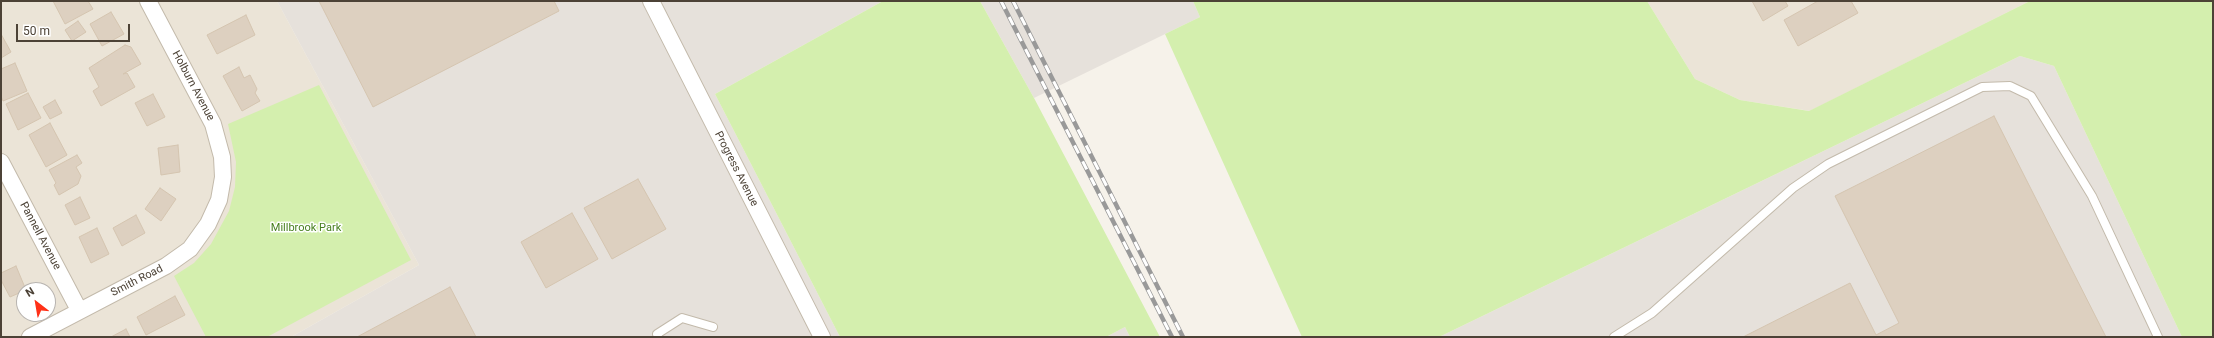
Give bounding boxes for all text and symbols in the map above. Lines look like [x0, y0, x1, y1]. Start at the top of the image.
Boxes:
scale bar [18, 16, 132, 42]
text: 50 m [23, 24, 50, 38]
street label: Holburn Avenue [169, 49, 217, 123]
street label: Progress Avenue [711, 129, 761, 209]
street label: Pannell Avenue [17, 200, 63, 272]
park label: Millbrook Park [271, 221, 341, 235]
street label: Smith Road [109, 262, 165, 300]
north arrow [16, 282, 56, 322]
text: N [23, 285, 37, 300]

